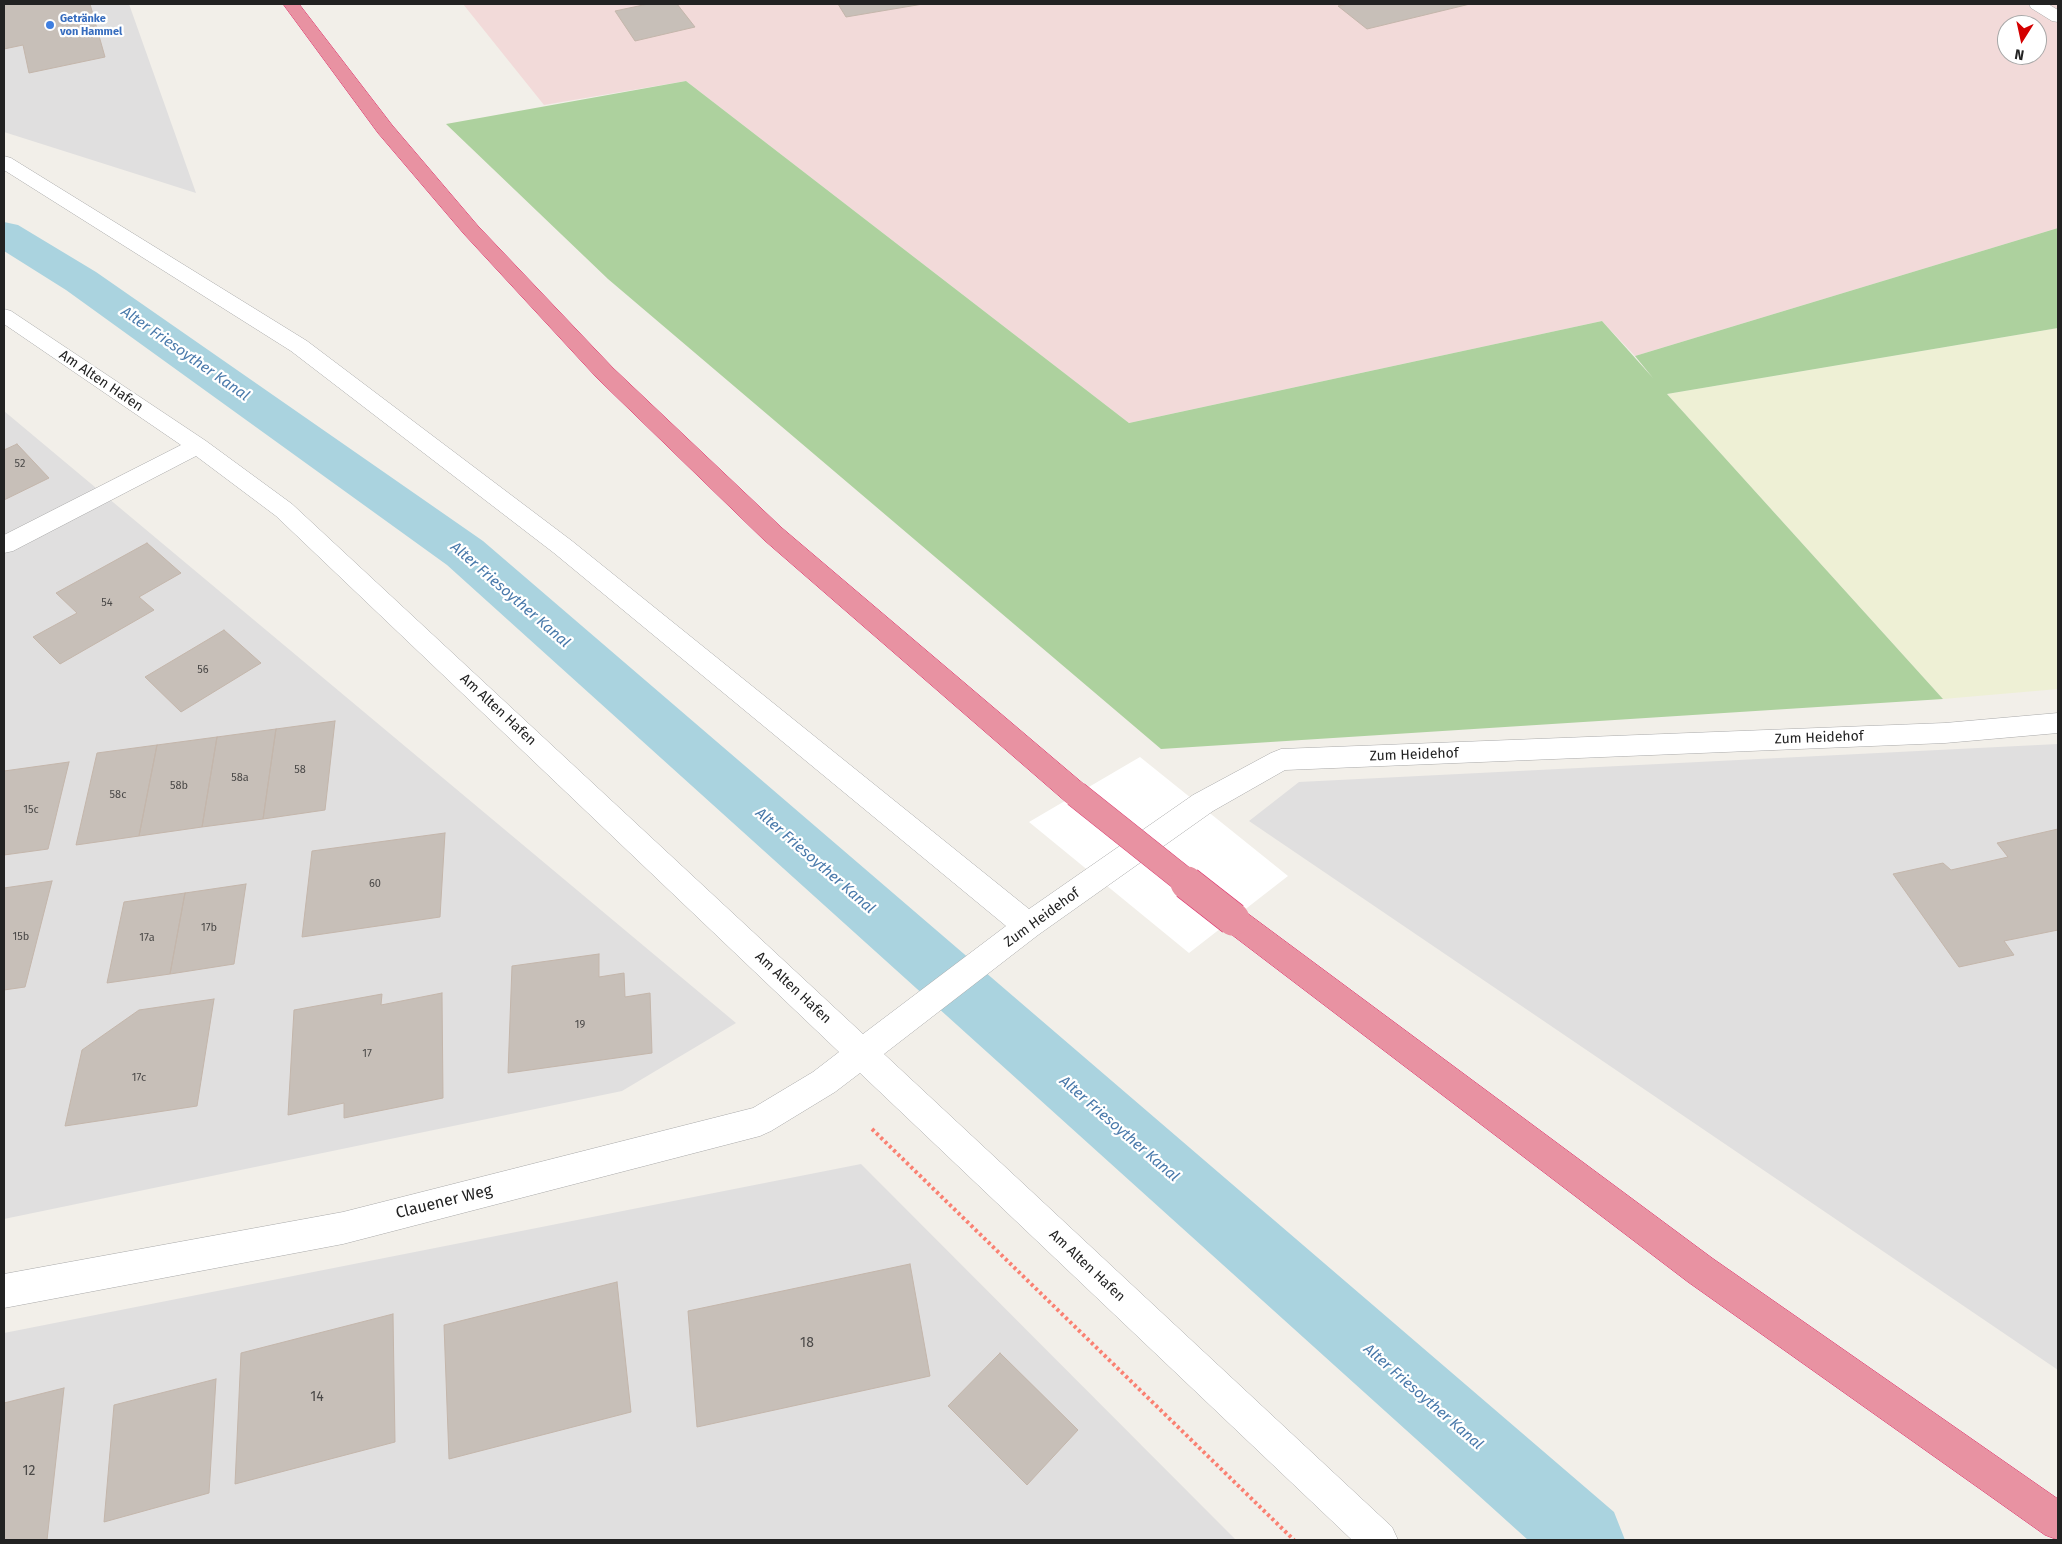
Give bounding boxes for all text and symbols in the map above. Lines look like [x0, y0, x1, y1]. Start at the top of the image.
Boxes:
place label: Getränke von Hammel [60, 12, 122, 38]
north arrow [1997, 15, 2047, 65]
marker: Getränke von Hammel [44, 19, 56, 31]
text: N [2013, 45, 2026, 63]
water label: Alter Friesoyther Kanal [117, 303, 253, 405]
street label: Am Alten Hafen [56, 347, 146, 415]
house number: 52 [15, 457, 25, 471]
water label: Alter Friesoyther Kanal [447, 538, 573, 652]
house number: 54 [101, 596, 113, 610]
house number: 56 [197, 663, 209, 677]
street label: Am Alten Hafen [457, 671, 539, 749]
street label: Zum Heidehof [1774, 728, 1864, 748]
street label: Zum Heidehof [1369, 745, 1459, 765]
house number: 58 [294, 763, 306, 777]
house number: 58a [231, 771, 249, 785]
house number: 58b [170, 779, 188, 793]
house number: 58c [110, 788, 126, 802]
house number: 15c [23, 803, 39, 817]
water label: Alter Friesoyther Kanal [752, 804, 878, 918]
house number: 60 [369, 877, 381, 891]
street label: Zum Heidehof [1001, 885, 1083, 951]
house number: 17b [201, 921, 217, 935]
house number: 15b [13, 930, 29, 944]
house number: 17a [139, 931, 155, 945]
street label: Am Alten Hafen [752, 949, 834, 1027]
house number: 19 [575, 1018, 585, 1032]
house number: 17 [362, 1047, 372, 1061]
house number: 17c [132, 1071, 146, 1085]
water label: Alter Friesoyther Kanal [1056, 1072, 1182, 1186]
street label: Clauener Weg [394, 1181, 494, 1223]
street label: Am Alten Hafen [1046, 1227, 1128, 1305]
house number: 18 [800, 1335, 814, 1351]
water label: Alter Friesoyther Kanal [1360, 1340, 1486, 1454]
house number: 14 [310, 1389, 324, 1405]
house number: 12 [23, 1463, 35, 1479]

